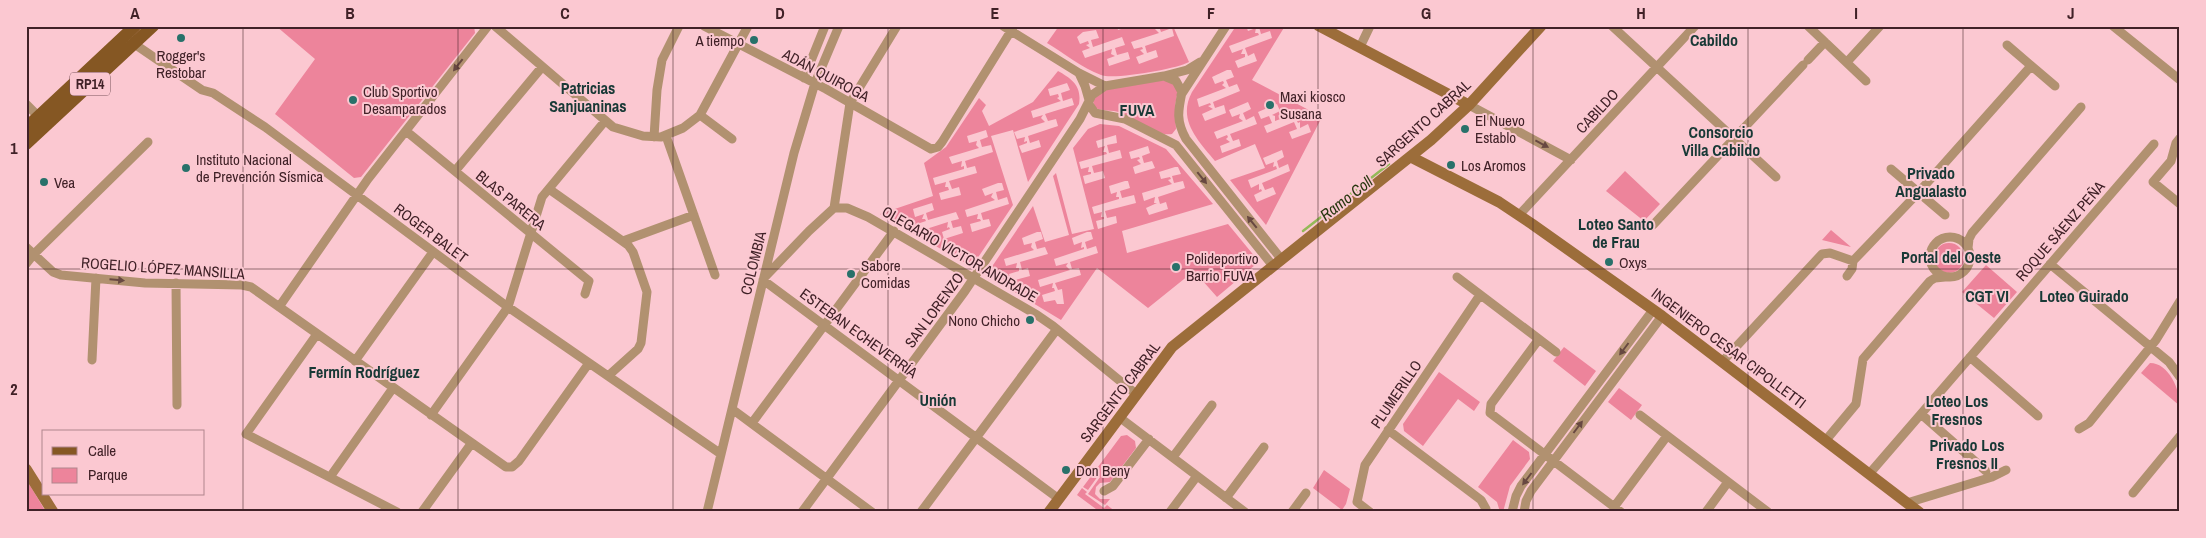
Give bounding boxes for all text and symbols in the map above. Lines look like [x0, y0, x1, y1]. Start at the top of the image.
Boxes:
text: A [130, 2, 140, 24]
text: B [345, 2, 355, 24]
text: C [560, 2, 570, 24]
text: D [775, 2, 785, 24]
text: E [991, 2, 1000, 24]
text: F [1207, 2, 1215, 24]
text: G [1421, 2, 1431, 24]
text: H [1636, 2, 1646, 24]
text: I [1854, 2, 1858, 24]
text: J [2067, 2, 2075, 24]
district label: Cabildo [1690, 29, 1738, 51]
place label: A tiempo [694, 30, 744, 51]
marker: Rogger's Restobar [175, 32, 187, 44]
marker: A tiempo [748, 34, 760, 46]
street label: ADÁN QUIROGA [778, 43, 874, 107]
place label: Rogger's Restobar [156, 45, 206, 83]
one-way arrow [453, 58, 464, 71]
road number: RP14 [70, 72, 110, 96]
street label: SARGENTO CABRAL [1371, 74, 1475, 171]
district label: Patricias Sanjuaninas [549, 77, 627, 117]
place label: Club Sportivo Desamparados [363, 81, 446, 119]
street label: CABILDO [1571, 84, 1623, 138]
place label: Maxi kiosco Susana [1280, 86, 1346, 124]
marker: Club Sportivo Desamparados [347, 94, 359, 106]
district label: FUVA [1120, 99, 1155, 121]
marker: Maxi kiosco Susana [1264, 99, 1276, 111]
place label: El Nuevo Establo [1475, 110, 1525, 148]
district label: Consorcio Villa Cabildo [1682, 121, 1760, 161]
marker: El Nuevo Establo [1459, 123, 1471, 135]
text: 1 [10, 137, 18, 159]
one-way arrow [1535, 140, 1550, 148]
place label: Instituto Nacional de Prevención Sísmica [196, 149, 323, 187]
place label: Los Aromos [1461, 155, 1526, 176]
marker: Los Aromos [1445, 159, 1457, 171]
marker: Instituto Nacional de Prevención Sísmica [180, 162, 192, 174]
district label: Privado Angualasto [1895, 162, 1967, 202]
street label: BLAS PARERA [472, 165, 551, 235]
water label: Ramo Coll [1315, 170, 1378, 226]
one-way arrow [1197, 171, 1208, 184]
place label: Vea [54, 172, 75, 193]
marker: Vea [38, 176, 50, 188]
street label: ROQUE SÁENZ PEÑA [2011, 176, 2110, 286]
street label: ROGER BALET [390, 198, 473, 268]
street label: OLEGARIO VICTOR ANDRADE [878, 201, 1042, 307]
district label: Loteo Santo de Frau [1578, 213, 1654, 253]
one-way arrow [1246, 215, 1257, 228]
street label: COLOMBIA [735, 228, 771, 297]
district label: Portal del Oeste [1901, 246, 2001, 268]
place label: Polideportivo Barrio FUVA [1186, 248, 1259, 286]
street label: ROGELIO LÓPEZ MANSILLA [80, 252, 246, 284]
place label: Oxys [1619, 252, 1647, 273]
place label: Sabore Comidas [861, 255, 910, 293]
marker: Oxys [1603, 256, 1615, 268]
marker: Polideportivo Barrio FUVA [1170, 261, 1182, 273]
marker: Sabore Comidas [845, 268, 857, 280]
street label: SAN LORENZO [900, 268, 968, 352]
one-way arrow [109, 276, 125, 284]
street label: ESTEBAN ECHEVERRÍA [796, 283, 923, 383]
street label: INGENIERO CESAR CIPOLLETTI [1647, 283, 1811, 413]
district label: CGT VI [1965, 285, 2009, 307]
district label: Loteo Guirado [2039, 285, 2129, 307]
place label: Nono Chicho [948, 310, 1020, 331]
marker: Nono Chicho [1024, 314, 1036, 326]
street label: SARGENTO CABRAL [1075, 337, 1165, 447]
one-way arrow [1619, 342, 1629, 356]
street label: PLUMERILLO [1366, 356, 1426, 432]
district label: Fermín Rodríguez [309, 361, 420, 383]
text: 2 [10, 378, 18, 400]
district label: Unión [919, 389, 957, 411]
district label: Loteo Los Fresnos [1926, 390, 1988, 430]
one-way arrow [1573, 421, 1583, 434]
legend [42, 430, 205, 496]
district label: Privado Los Fresnos II [1929, 434, 2005, 474]
text: Calle [88, 440, 116, 461]
place label: Don Beny [1076, 460, 1131, 481]
text: Parque [88, 464, 128, 485]
marker: Don Beny [1060, 464, 1072, 476]
one-way arrow [1521, 472, 1532, 485]

